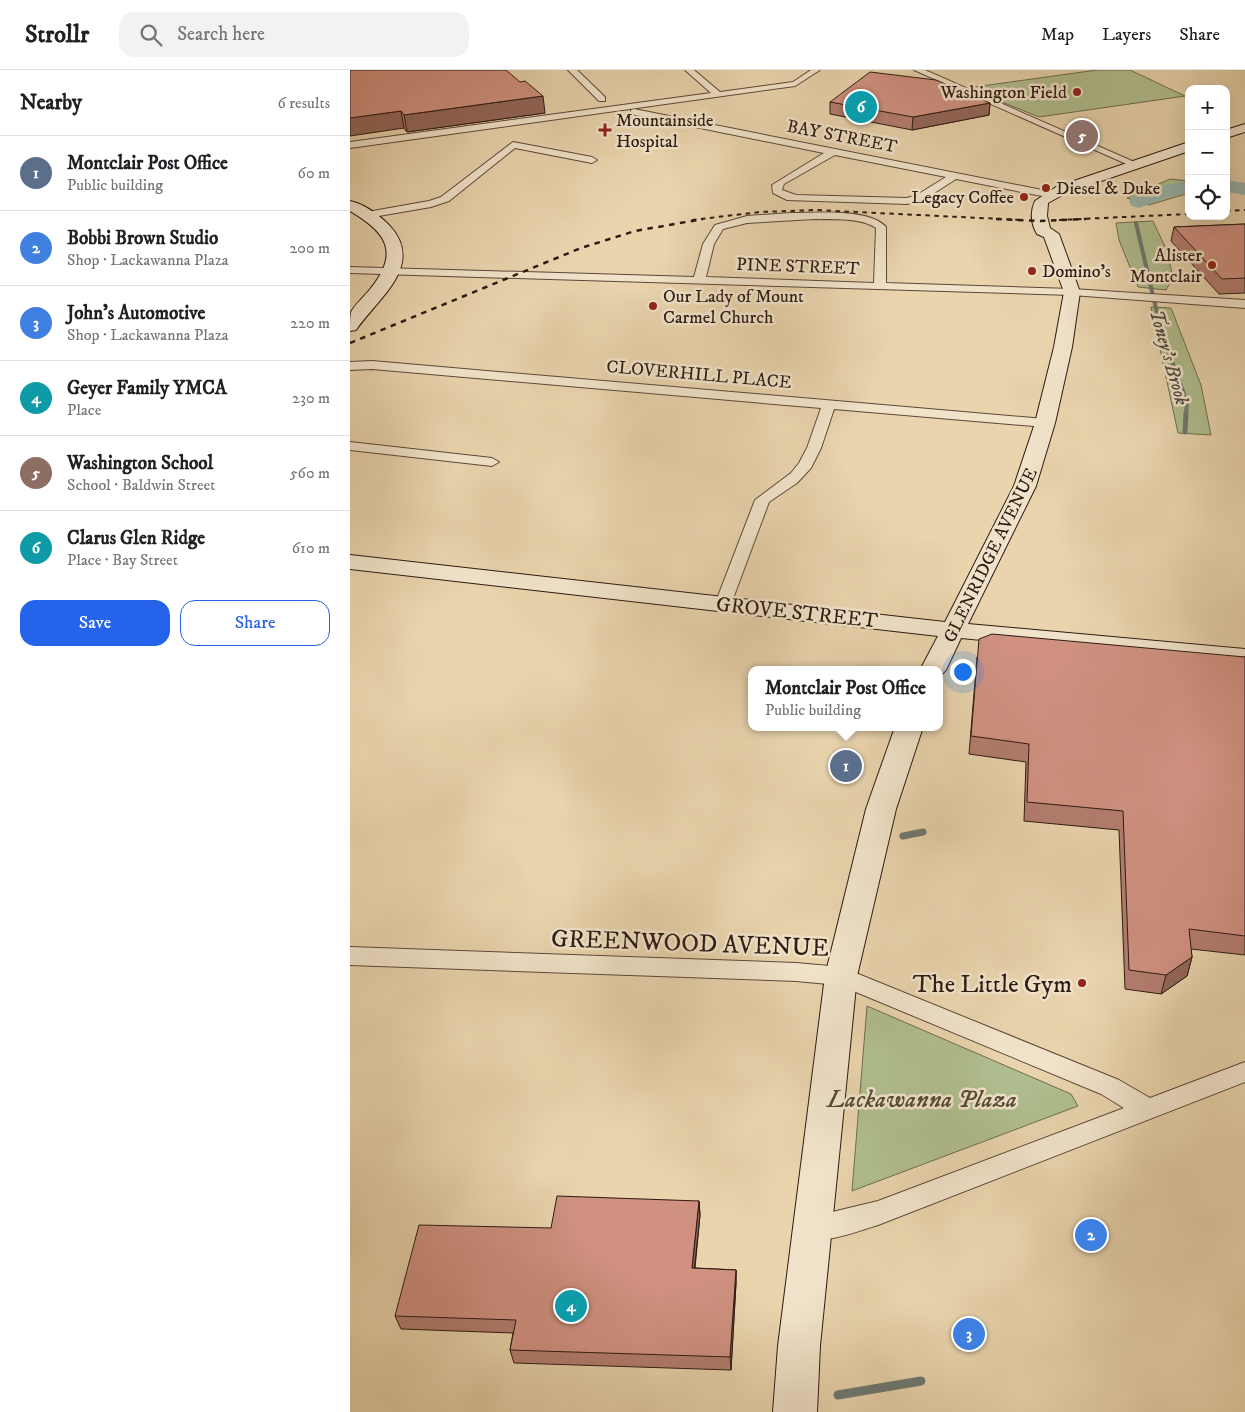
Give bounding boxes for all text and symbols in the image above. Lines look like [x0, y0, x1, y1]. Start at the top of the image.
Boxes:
search box [119, 12, 469, 57]
text: Strollr [25, 20, 89, 50]
icon: search [137, 21, 165, 49]
text: Search here [177, 23, 265, 46]
text: Map [1041, 24, 1074, 46]
text: Layers [1102, 24, 1151, 46]
text: Share [1179, 24, 1220, 46]
place label: Washington Field [939, 82, 1067, 104]
map controls [1185, 85, 1230, 220]
button: + [1185, 85, 1230, 130]
marker: Washington Field [1071, 86, 1083, 98]
pin: 6 [845, 88, 877, 126]
text: Nearby [20, 90, 82, 116]
text: 6 results [277, 93, 330, 113]
place label: Mountainside Hospital [616, 110, 714, 153]
street label: BAY STREET [785, 116, 899, 159]
pin: 5 [1066, 117, 1098, 155]
marker: Mountainside Hospital [598, 123, 612, 137]
button: − [1185, 130, 1230, 175]
text: Montclair Post Office [67, 152, 228, 175]
text: 1 [33, 163, 39, 183]
text: 60 m [298, 163, 330, 183]
text: Public building [67, 175, 163, 195]
button: locate [1185, 175, 1230, 220]
place label: Diesel & Duke [1056, 178, 1160, 200]
marker: Diesel & Duke [1040, 182, 1052, 194]
place label: Legacy Coffee [911, 187, 1014, 209]
marker: Legacy Coffee [1018, 191, 1030, 203]
text: Bobbi Brown Studio [67, 227, 218, 250]
text: 2 [32, 238, 40, 258]
text: 200 m [289, 238, 330, 258]
place label: Alister Montclair [1130, 245, 1202, 288]
text: Shop · Lackawanna Plaza [67, 250, 229, 270]
street label: PINE STREET [736, 254, 860, 280]
marker: Alister Montclair [1206, 259, 1218, 271]
place label: Domino's [1042, 261, 1111, 283]
marker: Domino's [1026, 265, 1038, 277]
place label: Our Lady of Mount Carmel Church [663, 286, 804, 329]
marker: Our Lady of Mount Carmel Church [647, 300, 659, 312]
text: John's Automotive [67, 302, 205, 325]
water label: Toney's Brook [1144, 307, 1193, 408]
text: 3 [33, 313, 39, 333]
text: 220 m [290, 313, 330, 333]
text: Shop · Lackawanna Plaza [67, 325, 229, 345]
street label: CLOVERHILL PLACE [605, 356, 793, 394]
text: Geyer Family YMCA [67, 377, 227, 400]
text: 4 [31, 388, 41, 408]
text: 230 m [292, 388, 330, 408]
text: Place [67, 400, 101, 420]
text: Washington School [67, 452, 213, 475]
text: 5 [32, 463, 40, 483]
text: 560 m [290, 463, 330, 483]
street label: GLENRIDGE AVENUE [939, 464, 1043, 646]
text: School · Baldwin Street [67, 475, 215, 495]
text: Clarus Glen Ridge [67, 527, 205, 550]
text: 6 [32, 538, 40, 558]
text: 610 m [292, 538, 330, 558]
text: Place · Bay Street [67, 550, 178, 570]
street label: GROVE STREET [715, 592, 879, 634]
button: Save [20, 600, 170, 646]
button: Share [180, 600, 330, 646]
your location [950, 659, 976, 685]
popup [748, 666, 943, 731]
text: Montclair Post Office [765, 677, 926, 700]
text: Public building [765, 700, 861, 720]
pin: 1 [830, 747, 862, 785]
street label: GREENWOOD AVENUE [550, 923, 829, 964]
place label: The Little Gym [913, 969, 1072, 1000]
marker: The Little Gym [1076, 977, 1088, 989]
park label: Lackawanna Plaza [825, 1084, 1017, 1115]
pin: 2 [1075, 1216, 1107, 1254]
pin: 4 [555, 1287, 587, 1325]
pin: 3 [953, 1315, 985, 1353]

